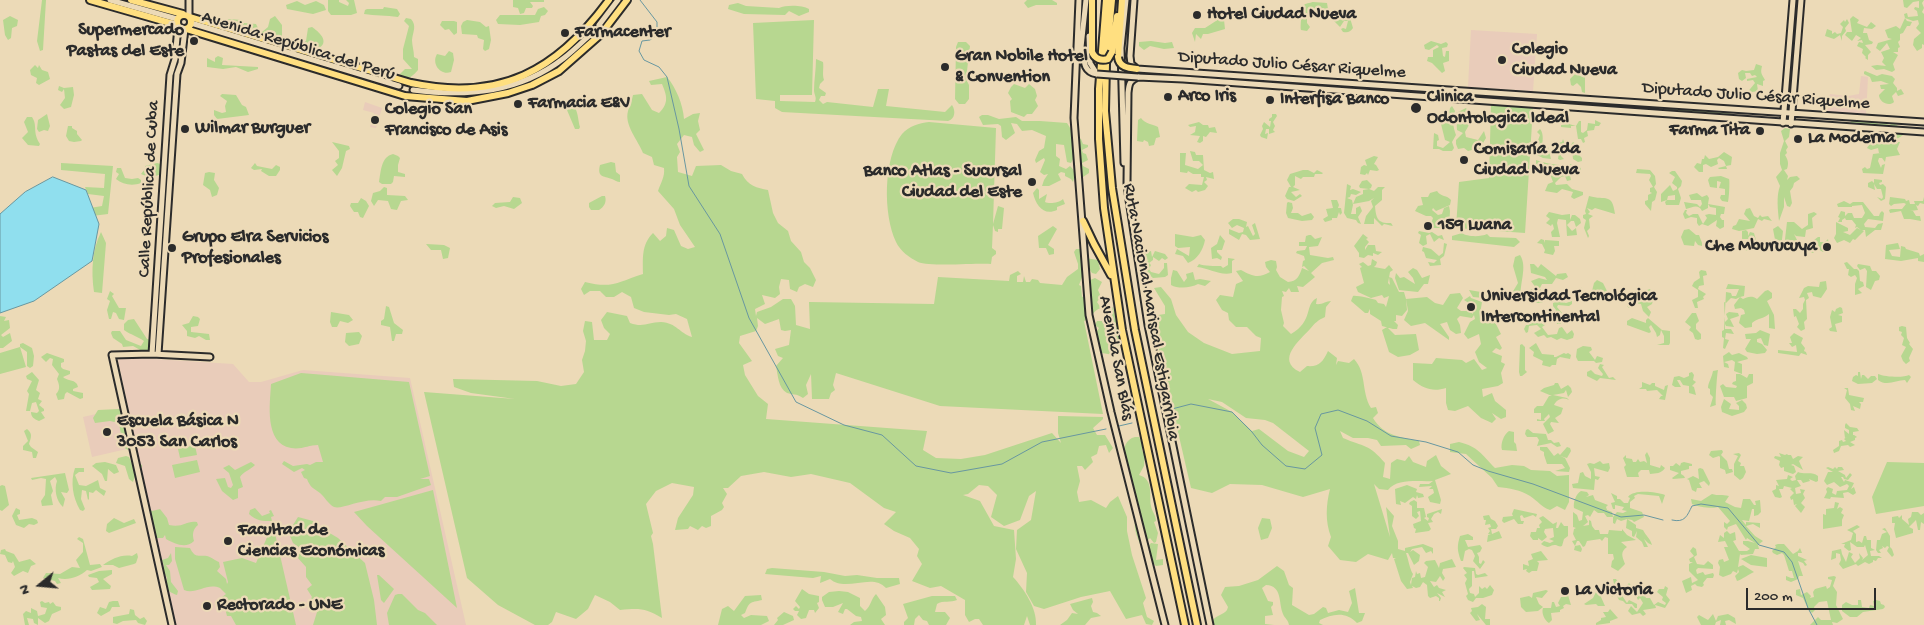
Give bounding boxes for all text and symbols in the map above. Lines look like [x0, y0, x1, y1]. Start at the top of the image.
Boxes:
place label: Hotel Ciudad Nueva [1207, 4, 1356, 26]
street label: Avenida República del Perú [199, 7, 397, 87]
marker: Hotel Ciudad Nueva [1191, 9, 1203, 21]
place label: Supermercado Pastas del Este [67, 20, 184, 62]
place label: Farmacenter [575, 22, 670, 44]
marker: Farmacenter [559, 27, 571, 39]
marker: Supermercado Pastas del Este [188, 35, 200, 47]
place label: Colegio Ciudad Nueva [1512, 39, 1617, 82]
place label: Gran Nobile Hotel & Convention [955, 46, 1088, 88]
street label: Diputado Julio César Riquelme [1177, 47, 1407, 85]
marker: Colegio Ciudad Nueva [1496, 54, 1508, 66]
marker: Gran Nobile Hotel & Convention [939, 61, 951, 73]
street label: Diputado Julio César Riquelme [1641, 78, 1871, 116]
place label: Arco Iris [1178, 86, 1236, 108]
place label: Clinica Odontologica Ideal [1427, 87, 1569, 130]
place label: Interfisa Banco [1280, 89, 1389, 111]
marker: Arco Iris [1162, 91, 1174, 103]
place label: Farmacia E&V [528, 93, 630, 115]
marker: Interfisa Banco [1264, 94, 1276, 106]
marker: Farmacia E&V [512, 98, 524, 110]
place label: Colegio San Francisco de Asis [385, 99, 507, 142]
street label: Calle República de Cuba [135, 100, 165, 278]
marker: Clinica Odontologica Ideal [1409, 101, 1423, 115]
marker: Colegio San Francisco de Asis [369, 114, 381, 126]
place label: Wilmar Burguer [195, 118, 310, 140]
place label: Farma Tita [1669, 120, 1750, 142]
marker: Wilmar Burguer [179, 123, 191, 135]
marker: Farma Tita [1754, 125, 1766, 137]
place label: La Moderna [1808, 128, 1895, 150]
marker: La Moderna [1792, 133, 1804, 145]
place label: Comisaría 2da Ciudad Nueva [1474, 139, 1580, 182]
marker: Comisaría 2da Ciudad Nueva [1458, 154, 1470, 166]
place label: Banco Atlas - Sucursal Ciudad del Este [863, 161, 1022, 203]
marker: Banco Atlas - Sucursal Ciudad del Este [1026, 176, 1038, 188]
street label: Ruta Nacional Mariscal Estigarribia [1117, 182, 1183, 442]
place label: 159 Luana [1438, 215, 1512, 237]
marker: 159 Luana [1422, 220, 1434, 232]
place label: Grupo Elra Servicios Profesionales [182, 227, 328, 270]
place label: Che Mburucuya [1705, 236, 1817, 258]
marker: Che Mburucuya [1821, 241, 1833, 253]
marker: Grupo Elra Servicios Profesionales [166, 242, 178, 254]
place label: Universidad Tecnológica Intercontinental [1481, 286, 1657, 328]
street label: Avenida San Blás [1092, 294, 1138, 422]
marker: Universidad Tecnológica Intercontinental [1465, 301, 1477, 313]
place label: Escuela Básica N 3053 San Carlos [117, 411, 239, 454]
marker: Escuela Básica N 3053 San Carlos [101, 426, 113, 438]
place label: Facultad de Ciencias Económicas [238, 520, 384, 562]
marker: Facultad de Ciencias Económicas [222, 535, 234, 547]
north arrow [15, 560, 65, 610]
scale bar [1749, 578, 1879, 610]
place label: La Victoria [1575, 580, 1653, 602]
text: N [16, 583, 35, 596]
marker: La Victoria [1559, 585, 1571, 597]
text: 200 m [1754, 588, 1793, 606]
place label: Rectorado - UNE [217, 595, 342, 617]
marker: Rectorado - UNE [201, 600, 213, 612]

